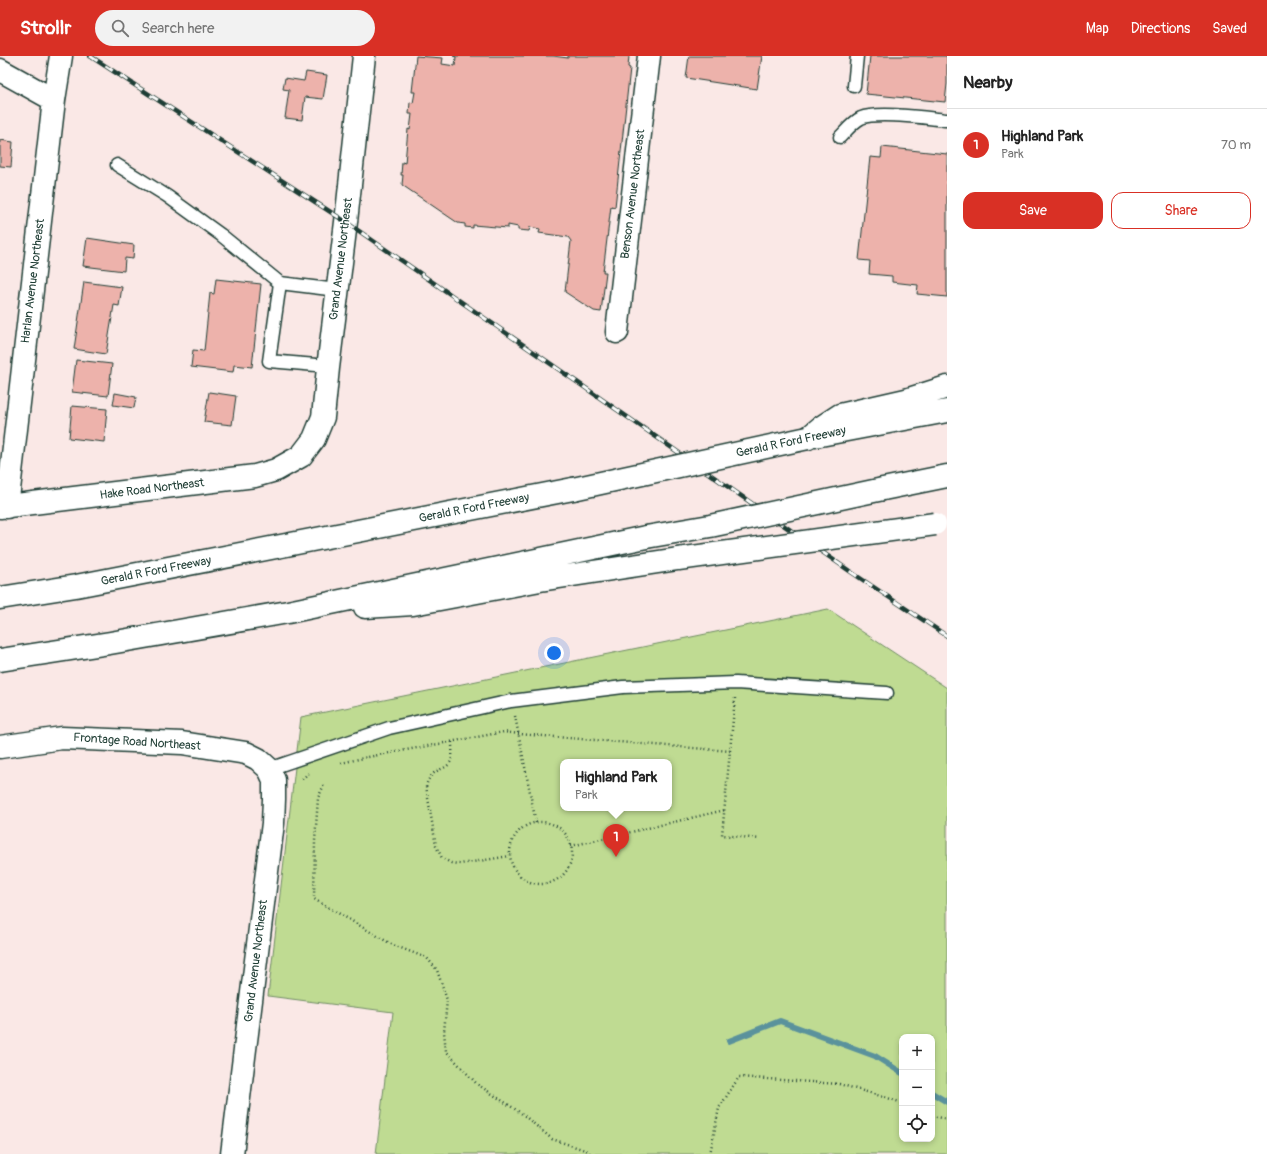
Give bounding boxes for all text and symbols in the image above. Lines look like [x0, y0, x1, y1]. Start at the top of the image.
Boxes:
search box [95, 10, 375, 46]
text: Strollr [20, 16, 71, 40]
icon: search [109, 17, 131, 39]
text: Search here [141, 19, 214, 38]
text: Map [1086, 20, 1109, 37]
text: Directions [1131, 20, 1190, 37]
text: Saved [1212, 20, 1247, 37]
text: Nearby [963, 72, 1012, 93]
text: Highland Park [1001, 127, 1083, 146]
street label: Benson Avenue Northeast [618, 128, 648, 260]
text: 1 [973, 137, 979, 153]
text: 70 m [1221, 137, 1251, 153]
text: Park [1001, 146, 1024, 162]
button: Save [963, 192, 1103, 229]
button: Share [1111, 192, 1251, 229]
street label: Grand Avenue Northeast [326, 197, 356, 321]
street label: Harlan Avenue Northeast [18, 218, 48, 344]
street label: Gerald R Ford Freeway [735, 423, 847, 461]
street label: Hake Road Northeast [99, 475, 205, 503]
street label: Gerald R Ford Freeway [418, 490, 530, 526]
street label: Gerald R Ford Freeway [100, 553, 212, 589]
your location [544, 643, 564, 663]
street label: Frontage Road Northeast [73, 730, 201, 754]
popup [560, 759, 672, 811]
text: Highland Park [575, 768, 657, 787]
text: Park [575, 787, 598, 803]
pin: 1 [603, 824, 629, 857]
street label: Grand Avenue Northeast [241, 899, 271, 1023]
map controls [899, 1034, 935, 1142]
button: + [899, 1034, 935, 1070]
button: − [899, 1070, 935, 1106]
button: locate [899, 1106, 935, 1142]

